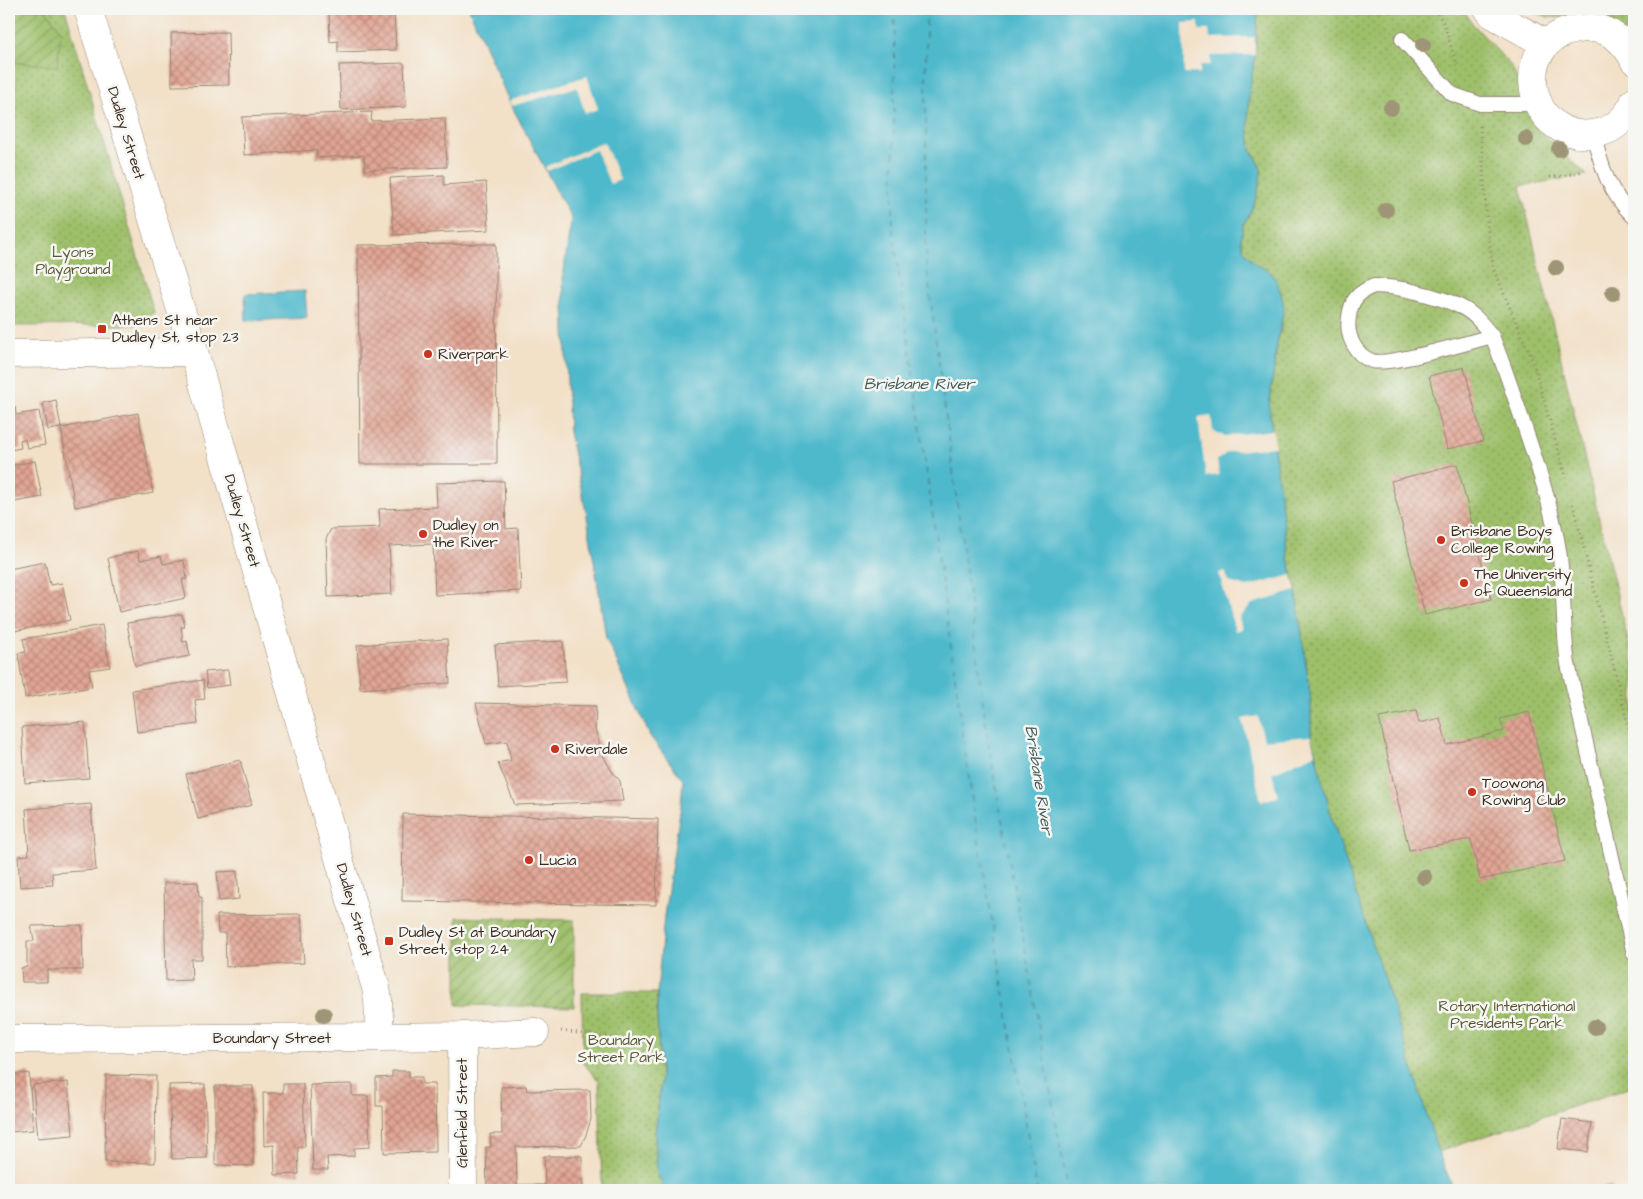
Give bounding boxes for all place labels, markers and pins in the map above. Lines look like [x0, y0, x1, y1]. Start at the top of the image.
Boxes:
place label: Athens St near Dudley St, stop 23 [112, 310, 239, 349]
marker: Athens St near Dudley St, stop 23 [96, 323, 108, 335]
place label: Riverpark [438, 344, 509, 365]
marker: Riverpark [422, 348, 434, 360]
place label: Dudley on the River [433, 515, 499, 553]
place label: Brisbane Boys College Rowing [1451, 521, 1554, 560]
marker: Dudley on the River [417, 528, 429, 540]
marker: Brisbane Boys College Rowing [1435, 534, 1447, 546]
place label: The University of Queensland [1474, 564, 1572, 602]
marker: The University of Queensland [1458, 577, 1470, 589]
place label: Riverdale [565, 739, 628, 760]
marker: Riverdale [549, 743, 561, 755]
place label: Toowong Rowing Club [1482, 773, 1566, 812]
marker: Toowong Rowing Club [1466, 786, 1478, 798]
place label: Lucia [539, 850, 577, 871]
marker: Lucia [523, 854, 535, 866]
place label: Dudley St at Boundary Street, stop 24 [399, 922, 556, 960]
marker: Dudley St at Boundary Street, stop 24 [383, 935, 395, 947]

